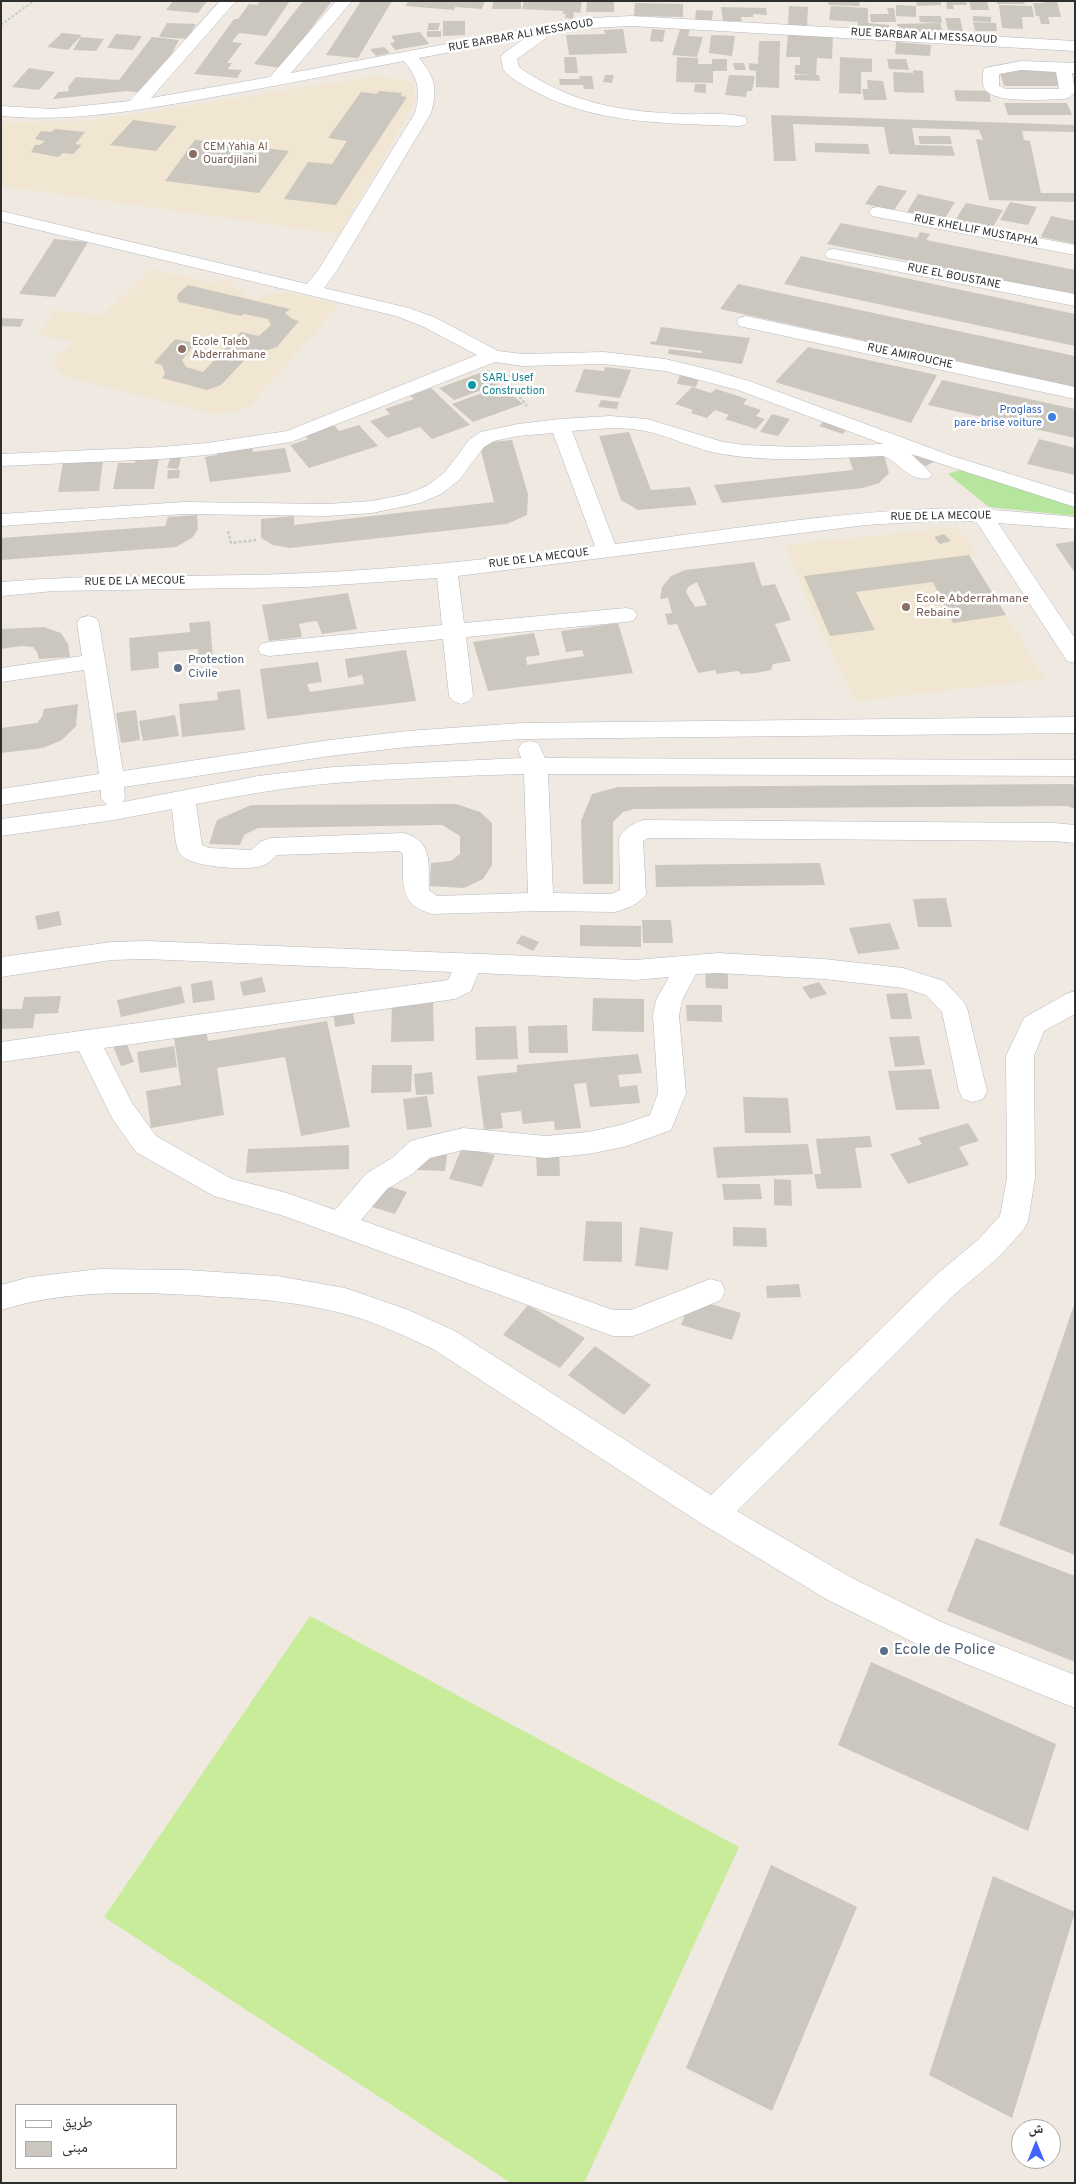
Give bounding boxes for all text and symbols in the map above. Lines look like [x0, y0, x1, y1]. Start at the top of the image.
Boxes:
street label: RUE BARBAR ALI MESSAOUD [447, 17, 595, 55]
street label: RUE BARBAR ALI MESSAOUD [850, 27, 998, 47]
place label: CEM Yahia Al Ouardjilani [203, 141, 268, 167]
marker: CEM Yahia Al Ouardjilani [187, 148, 199, 160]
street label: RUE KHELLIF MUSTAPHA [913, 212, 1039, 250]
street label: RUE EL BOUSTANE [906, 261, 1002, 293]
place label: Ecole Taleb Abderrahmane [192, 336, 266, 362]
street label: RUE AMIROUCHE [866, 341, 954, 373]
marker: Ecole Taleb Abderrahmane [176, 343, 188, 355]
place label: SARL Usef Construction [482, 372, 545, 398]
marker: SARL Usef Construction [466, 379, 478, 391]
place label: Proglass pare-brise voiture [954, 404, 1042, 430]
marker: Proglass pare-brise voiture [1046, 411, 1058, 423]
street label: RUE DE LA MECQUE [890, 510, 992, 524]
street label: RUE DE LA MECQUE [488, 546, 590, 572]
street label: RUE DE LA MECQUE [84, 575, 186, 589]
place label: Ecole Abderrahmane Rebaine [916, 593, 1029, 621]
marker: Ecole Abderrahmane Rebaine [900, 601, 912, 613]
place label: Protection Civile [188, 654, 244, 682]
marker: Protection Civile [172, 662, 184, 674]
place label: Ecole de Police [894, 1642, 995, 1660]
marker: Ecole de Police [878, 1645, 890, 1657]
legend [15, 2104, 178, 2169]
text: طريق [62, 2114, 93, 2133]
north arrow [1011, 2119, 1061, 2169]
text: ش [1029, 2121, 1043, 2138]
text: مبنى [62, 2139, 88, 2158]

